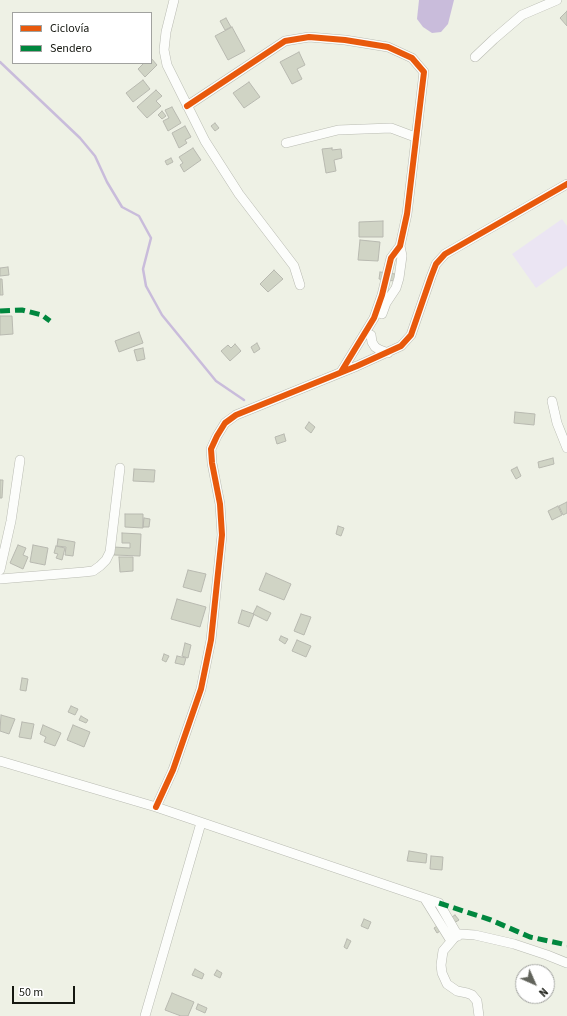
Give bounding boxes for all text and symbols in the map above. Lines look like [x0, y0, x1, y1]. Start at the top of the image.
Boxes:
legend [12, 12, 152, 64]
text: Ciclovía [50, 20, 89, 37]
text: Sendero [50, 40, 92, 57]
north arrow [515, 964, 555, 1004]
scale bar [14, 978, 77, 1004]
text: 50 m [19, 984, 43, 1001]
text: N [535, 984, 551, 1000]

